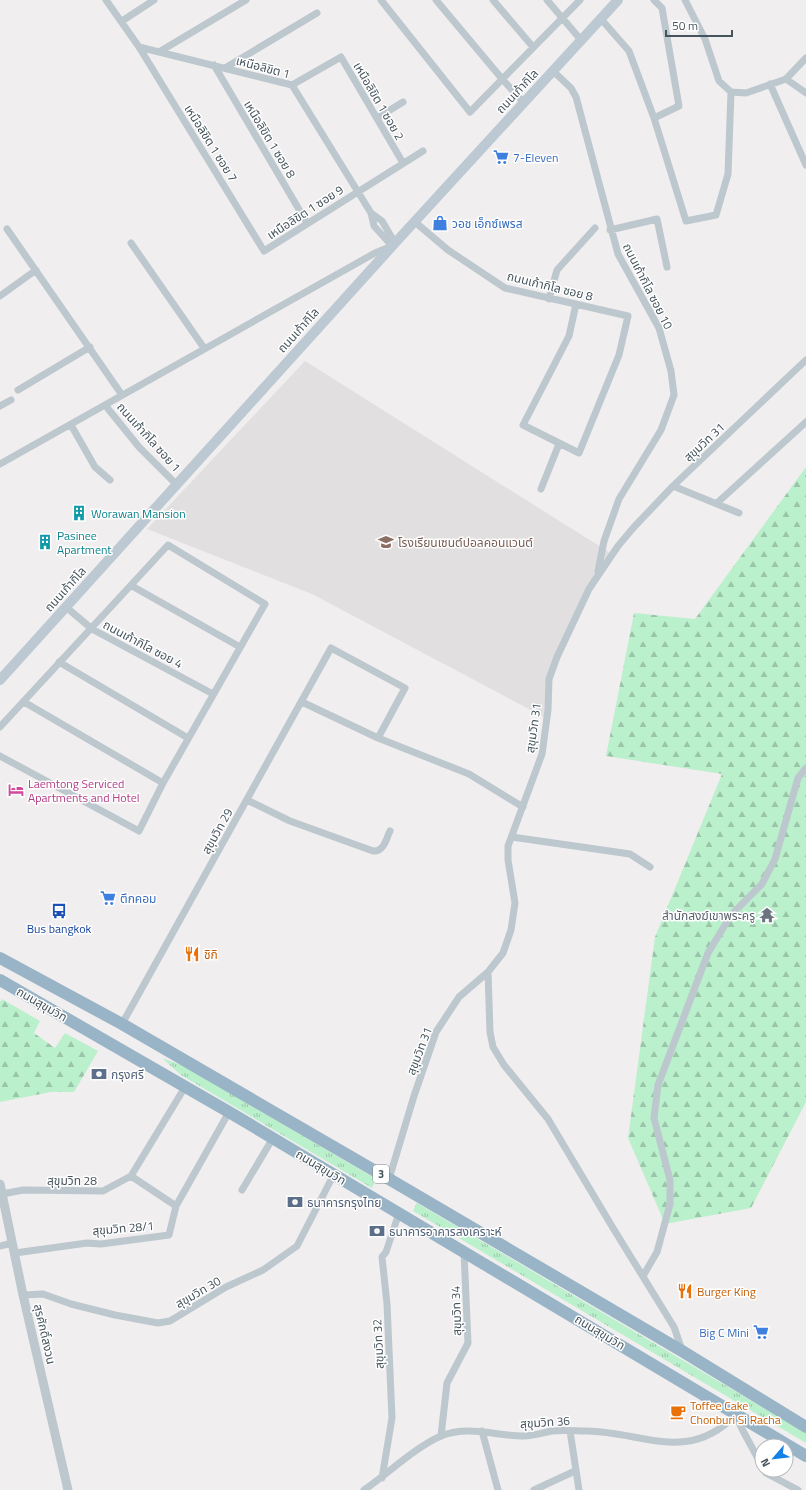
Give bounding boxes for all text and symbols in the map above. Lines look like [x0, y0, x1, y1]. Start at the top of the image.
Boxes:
scale bar [666, 12, 732, 38]
text: 50 m [672, 16, 698, 35]
street label: เหนือลิขิต 1 [234, 51, 292, 83]
street label: เหนือลิขิต 1 ซอย 2 [349, 58, 409, 144]
street label: ถนนเก้ากิโล [491, 64, 543, 118]
street label: เหนือลิขิต 1 ซอย 8 [239, 96, 301, 182]
street label: เหนือลิขิต 1 ซอย 7 [180, 101, 242, 185]
supermarket icon: 7-Eleven [492, 148, 510, 166]
place label: 7-Eleven [513, 148, 559, 167]
street label: เหนือลิขิต 1 ซอย 9 [263, 180, 347, 244]
shop icon: วอช เอ็กซ์เพรส [431, 214, 449, 232]
place label: วอช เอ็กซ์เพรส [452, 214, 523, 233]
street label: ถนนเก้ากิโล ซอย 10 [618, 240, 678, 333]
street label: ถนนเก้ากิโล ซอย 8 [505, 266, 595, 306]
street label: ถนนเก้ากิโล [272, 303, 324, 357]
street label: ถนนเก้ากิโล ซอย 1 [113, 398, 185, 476]
street label: สุขุมวิท 31 [679, 418, 729, 466]
building icon: Worawan Mansion [70, 504, 88, 522]
place label: Worawan Mansion [91, 504, 186, 523]
place label: Pasinee Apartment [57, 526, 112, 559]
building icon: Pasinee Apartment [36, 533, 54, 551]
school or university icon: โรงเรียนเซนต์ปอลคอนแวนต์ [377, 533, 395, 551]
place label: โรงเรียนเซนต์ปอลคอนแวนต์ [398, 533, 533, 552]
street label: ถนนเก้ากิโล [39, 562, 91, 616]
street label: ถนนเก้ากิโล ซอย 4 [100, 615, 186, 673]
street label: สุขุมวิท 31 [520, 702, 546, 754]
place label: Laemtong Serviced Apartments and Hotel [28, 774, 140, 807]
hotel icon: Laemtong Serviced Apartments and Hotel [7, 781, 25, 799]
street label: สุขุมวิท 29 [197, 804, 238, 858]
supermarket icon: ตึกคอม [99, 889, 117, 907]
place label: ตึกคอม [120, 889, 156, 908]
bus stop icon: Bus bangkok [50, 902, 68, 920]
place label: สำนักสงฆ์เขาพระครู [662, 906, 755, 925]
temple icon: สำนักสงฆ์เขาพระครู [758, 906, 776, 924]
place label: Bus bangkok [27, 919, 92, 938]
restaurant icon: ชิกิ [183, 945, 201, 963]
place label: ชิกิ [204, 945, 218, 964]
street label: ถนนสุขุมวิท [13, 982, 71, 1026]
street label: สุขุมวิท 31 [401, 1024, 437, 1078]
bank icon: กรุงศรี [90, 1065, 108, 1083]
place label: กรุงศรี [111, 1065, 144, 1084]
street label: ถนนสุขุมวิท [292, 1144, 350, 1190]
road number: 3 [373, 1165, 389, 1183]
street label: สุขุมวิท 28 [47, 1171, 97, 1190]
bank icon: ธนาคารกรุงไทย [286, 1193, 304, 1211]
place label: ธนาคารกรุงไทย [307, 1193, 381, 1212]
street label: สุขุมวิท 28/1 [91, 1216, 155, 1240]
bank icon: ธนาคารอาคารสงเคราะห์ [368, 1222, 386, 1240]
place label: ธนาคารอาคารสงเคราะห์ [389, 1222, 502, 1241]
street label: สุขุมวิท 30 [172, 1271, 225, 1313]
restaurant icon: Burger King [676, 1282, 694, 1300]
place label: Burger King [697, 1282, 756, 1301]
street label: สุขุมวิท 34 [446, 1285, 466, 1336]
street label: สุรศักดิ์สงวน [29, 1302, 61, 1366]
street label: ถนนสุขุมวิท [571, 1309, 629, 1355]
street label: สุขุมวิท 32 [367, 1318, 389, 1370]
place label: Big C Mini [699, 1323, 749, 1342]
supermarket icon: Big C Mini [752, 1323, 770, 1341]
place label: Toffee Cake Chonburi Si Racha [690, 1396, 781, 1429]
cafe icon: Toffee Cake Chonburi Si Racha [669, 1403, 687, 1421]
street label: สุขุมวิท 36 [519, 1411, 571, 1433]
north arrow [754, 1438, 794, 1478]
text: N [756, 1456, 774, 1470]

